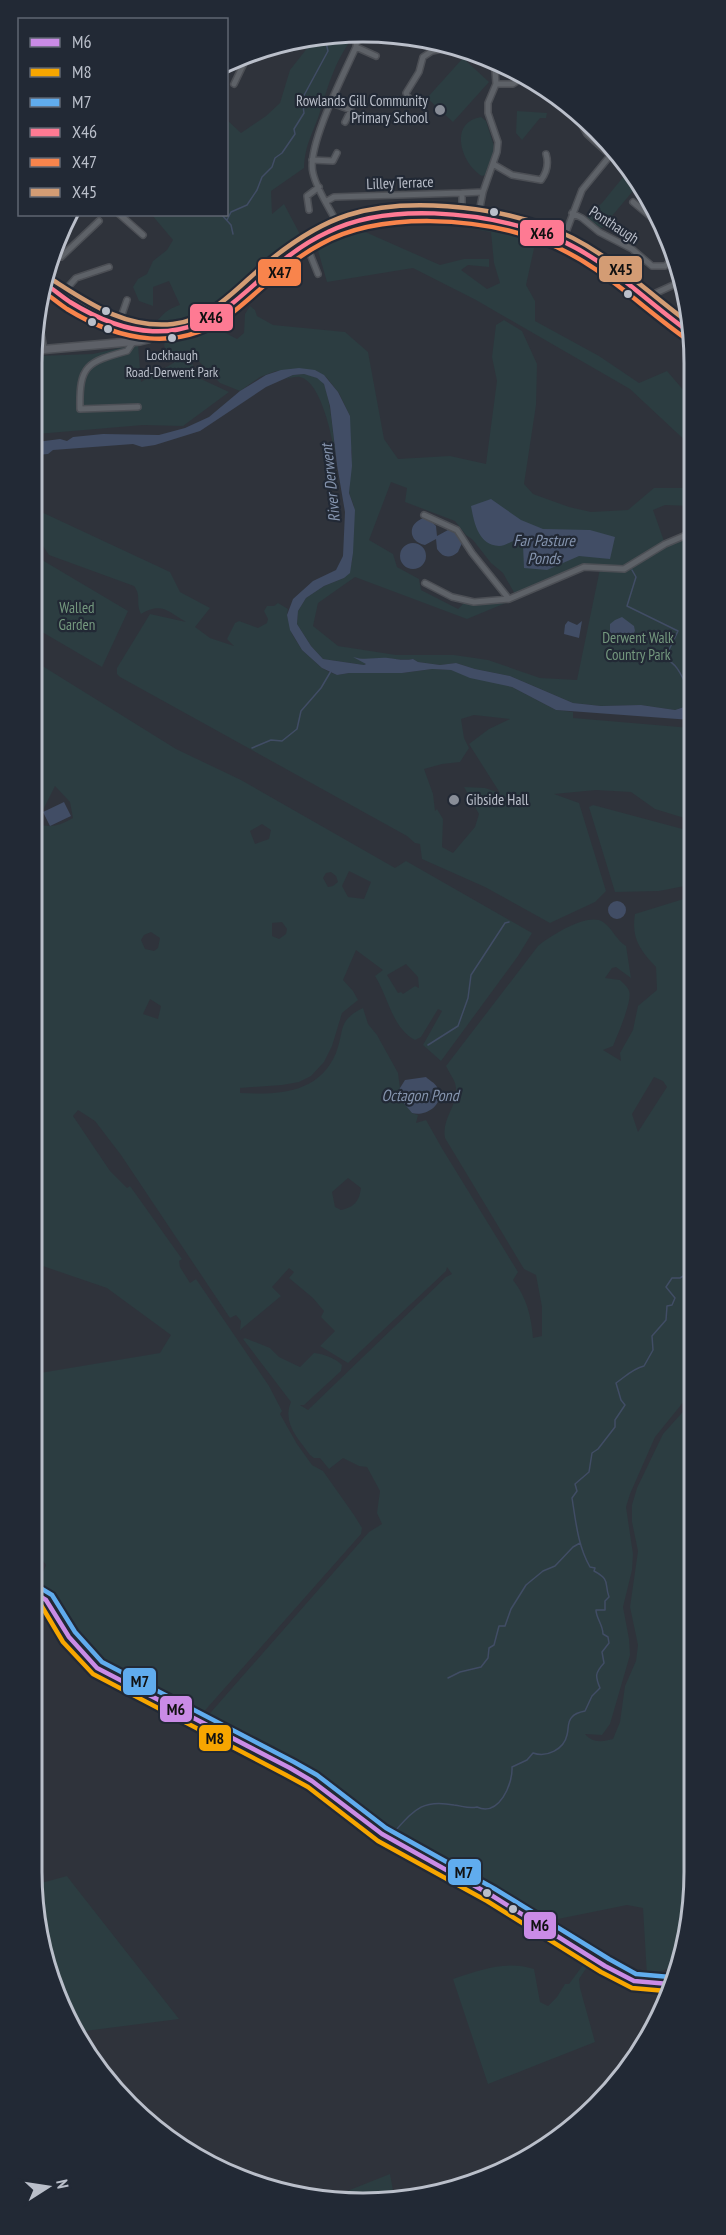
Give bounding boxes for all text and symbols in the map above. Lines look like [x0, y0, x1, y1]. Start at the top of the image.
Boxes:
legend [18, 18, 228, 216]
text: M6 [72, 30, 92, 53]
text: M8 [72, 60, 92, 83]
text: M7 [72, 90, 92, 113]
place label: Rowlands Gill Community Primary School [296, 91, 428, 127]
marker: Rowlands Gill Community Primary School [433, 103, 447, 117]
text: X46 [72, 120, 97, 143]
text: X47 [72, 150, 97, 173]
street label: Lilley Terrace [366, 172, 434, 193]
text: X45 [72, 180, 97, 203]
street label: Ponthaugh [586, 201, 643, 248]
unlabelled marker [488, 206, 500, 218]
line badge: X46 [519, 219, 565, 247]
text: X46 [530, 223, 554, 243]
line badge: X45 [598, 255, 643, 283]
line badge: X47 [257, 258, 302, 287]
text: X45 [609, 259, 633, 279]
text: X47 [268, 262, 292, 282]
unlabelled marker [622, 288, 634, 300]
line badge: X46 [189, 303, 234, 332]
unlabelled marker [100, 305, 112, 317]
text: X46 [199, 307, 223, 327]
unlabelled marker [86, 316, 98, 328]
unlabelled marker [102, 323, 114, 335]
marker: Lockhaugh Road-Derwent Park [166, 332, 178, 344]
place label: Lockhaugh Road-Derwent Park [126, 346, 219, 381]
water label: River Derwent [316, 441, 344, 523]
water label: Far Pasture Ponds [513, 530, 576, 568]
park label: Walled Garden [59, 598, 95, 634]
park label: Derwent Walk Country Park [602, 628, 674, 664]
place label: Gibside Hall [466, 790, 529, 809]
marker: Gibside Hall [447, 793, 461, 807]
water label: Octagon Pond [381, 1085, 461, 1105]
line badge: M7 [122, 1667, 157, 1696]
text: M7 [131, 1671, 149, 1691]
line badge: M6 [159, 1695, 193, 1723]
text: M6 [167, 1699, 185, 1719]
line badge: M8 [198, 1724, 232, 1752]
text: M8 [206, 1728, 224, 1748]
line badge: M7 [447, 1858, 482, 1886]
text: M7 [455, 1862, 473, 1882]
unlabelled marker [481, 1887, 493, 1899]
unlabelled marker [507, 1903, 519, 1915]
line badge: M6 [523, 1911, 557, 1940]
text: M6 [531, 1915, 549, 1935]
north arrow [18, 2157, 78, 2217]
text: N [52, 2178, 73, 2190]

